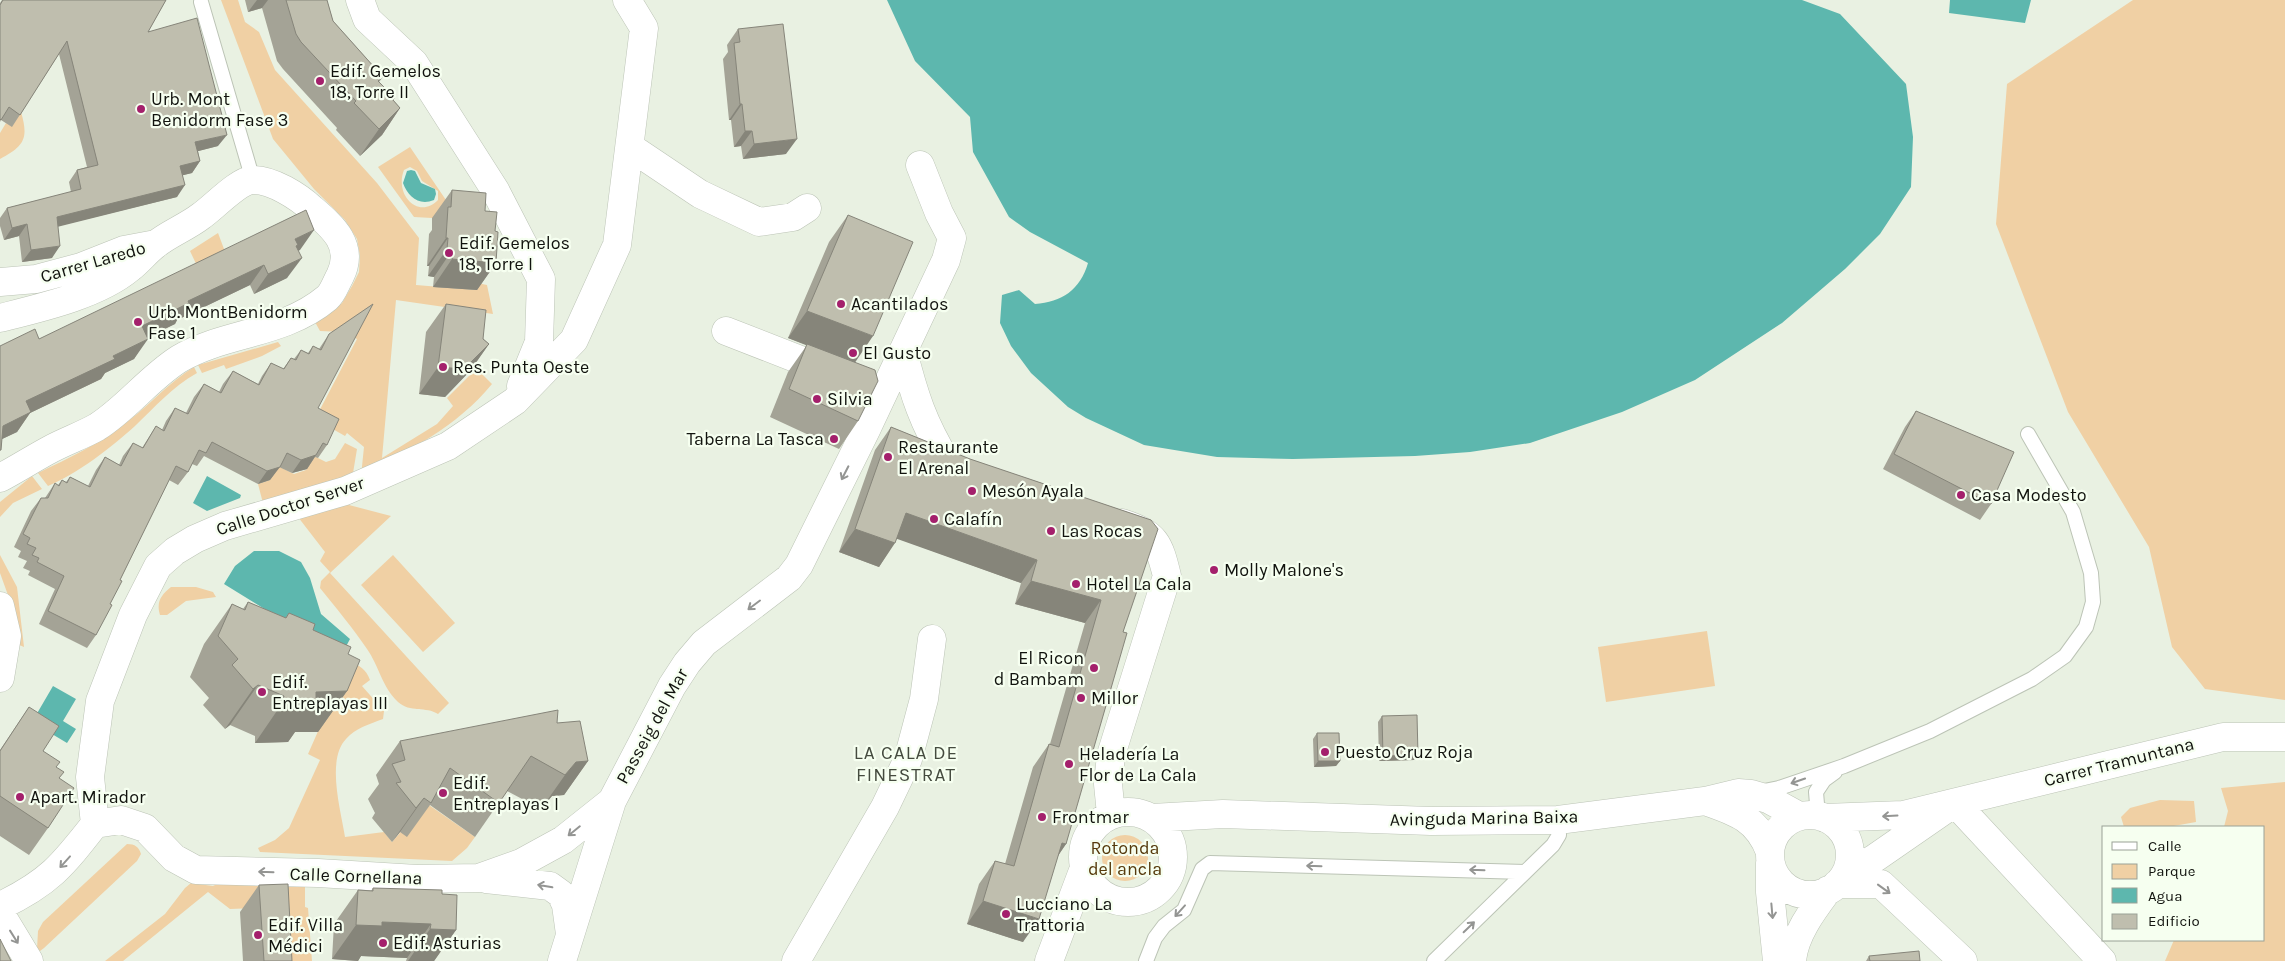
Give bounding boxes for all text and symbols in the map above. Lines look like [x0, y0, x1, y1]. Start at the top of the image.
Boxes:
place label: Edif. Gemelos 18, Torre II [330, 60, 441, 103]
marker: Edif. Gemelos 18, Torre II [314, 75, 326, 87]
place label: Urb. Mont Benidorm Fase 3 [151, 88, 288, 131]
marker: Urb. Mont Benidorm Fase 3 [135, 103, 147, 115]
place label: Edif. Gemelos 18, Torre I [459, 232, 570, 275]
street label: Carrer Laredo [38, 236, 148, 288]
marker: Edif. Gemelos 18, Torre I [443, 247, 455, 259]
place label: Acantilados [851, 293, 948, 315]
marker: Acantilados [835, 298, 847, 310]
place label: Urb. MontBenidorm Fase 1 [148, 301, 308, 344]
marker: Urb. MontBenidorm Fase 1 [132, 316, 144, 328]
place label: El Gusto [863, 342, 931, 364]
marker: El Gusto [847, 347, 859, 359]
place label: Res. Punta Oeste [453, 356, 589, 378]
marker: Res. Punta Oeste [437, 361, 449, 373]
place label: Silvia [827, 388, 873, 410]
marker: Silvia [811, 393, 823, 405]
place label: Taberna La Tasca [687, 428, 824, 450]
marker: Taberna La Tasca [828, 433, 840, 445]
place label: Restaurante El Arenal [898, 436, 999, 479]
marker: Restaurante El Arenal [882, 451, 894, 463]
one-way arrow [840, 466, 850, 481]
street label: Calle Doctor Server [213, 472, 367, 540]
place label: Mesón Ayala [982, 480, 1084, 502]
place label: Casa Modesto [1971, 484, 2087, 506]
marker: Mesón Ayala [966, 485, 978, 497]
marker: Casa Modesto [1955, 489, 1967, 501]
place label: Calafín [944, 508, 1002, 530]
marker: Calafín [928, 513, 940, 525]
place label: Las Rocas [1061, 520, 1143, 542]
marker: Las Rocas [1045, 525, 1057, 537]
place label: Molly Malone's [1224, 559, 1344, 581]
marker: Molly Malone's [1208, 564, 1220, 576]
place label: Hotel La Cala [1086, 573, 1192, 595]
marker: Hotel La Cala [1070, 578, 1082, 590]
one-way arrow [747, 600, 761, 610]
place label: El Ricon d Bambam [994, 647, 1084, 690]
marker: El Ricon d Bambam [1088, 662, 1100, 674]
street label: Passeig del Mar [611, 664, 693, 788]
place label: Edif. Entreplayas III [272, 671, 388, 714]
marker: Edif. Entreplayas III [256, 686, 268, 698]
place label: Millor [1091, 687, 1139, 709]
marker: Millor [1075, 692, 1087, 704]
street label: Carrer Tramuntana [2042, 733, 2196, 791]
place label: Puesto Cruz Roja [1335, 741, 1473, 763]
district label: LA CALA DE FINESTRAT [854, 742, 958, 786]
place label: Heladería La Flor de La Cala [1079, 743, 1197, 786]
marker: Puesto Cruz Roja [1319, 746, 1331, 758]
marker: Heladería La Flor de La Cala [1063, 758, 1075, 770]
place label: Edif. Entreplayas I [453, 772, 559, 815]
one-way arrow [1790, 777, 1806, 787]
place label: Apart. Mirador [30, 786, 146, 808]
marker: Edif. Entreplayas I [437, 787, 449, 799]
marker: Apart. Mirador [14, 791, 26, 803]
street label: Avinguda Marina Baixa [1389, 805, 1579, 831]
place label: Frontmar [1052, 806, 1129, 828]
marker: Frontmar [1036, 811, 1048, 823]
one-way arrow [1882, 811, 1898, 820]
one-way arrow [568, 826, 581, 837]
legend [2102, 826, 2265, 941]
park label: Rotonda del ancla [1088, 837, 1162, 880]
text: Calle [2148, 837, 2182, 855]
one-way arrow [59, 855, 70, 868]
one-way arrow [1306, 861, 1322, 870]
text: Parque [2148, 862, 2196, 880]
street label: Calle Cornellana [289, 863, 423, 889]
one-way arrow [1469, 866, 1485, 875]
one-way arrow [258, 867, 274, 877]
one-way arrow [537, 881, 553, 891]
one-way arrow [1877, 883, 1891, 894]
text: Agua [2148, 887, 2182, 905]
place label: Lucciano La Trattoria [1016, 893, 1112, 936]
one-way arrow [1767, 903, 1776, 919]
one-way arrow [1175, 905, 1186, 918]
marker: Lucciano La Trattoria [1000, 908, 1012, 920]
text: Edificio [2148, 912, 2200, 930]
place label: Edif. Villa Médici [268, 914, 343, 957]
one-way arrow [1462, 921, 1475, 933]
marker: Edif. Villa Médici [252, 929, 264, 941]
one-way arrow [9, 930, 20, 944]
place label: Edif. Asturias [393, 932, 502, 954]
marker: Edif. Asturias [377, 937, 389, 949]

